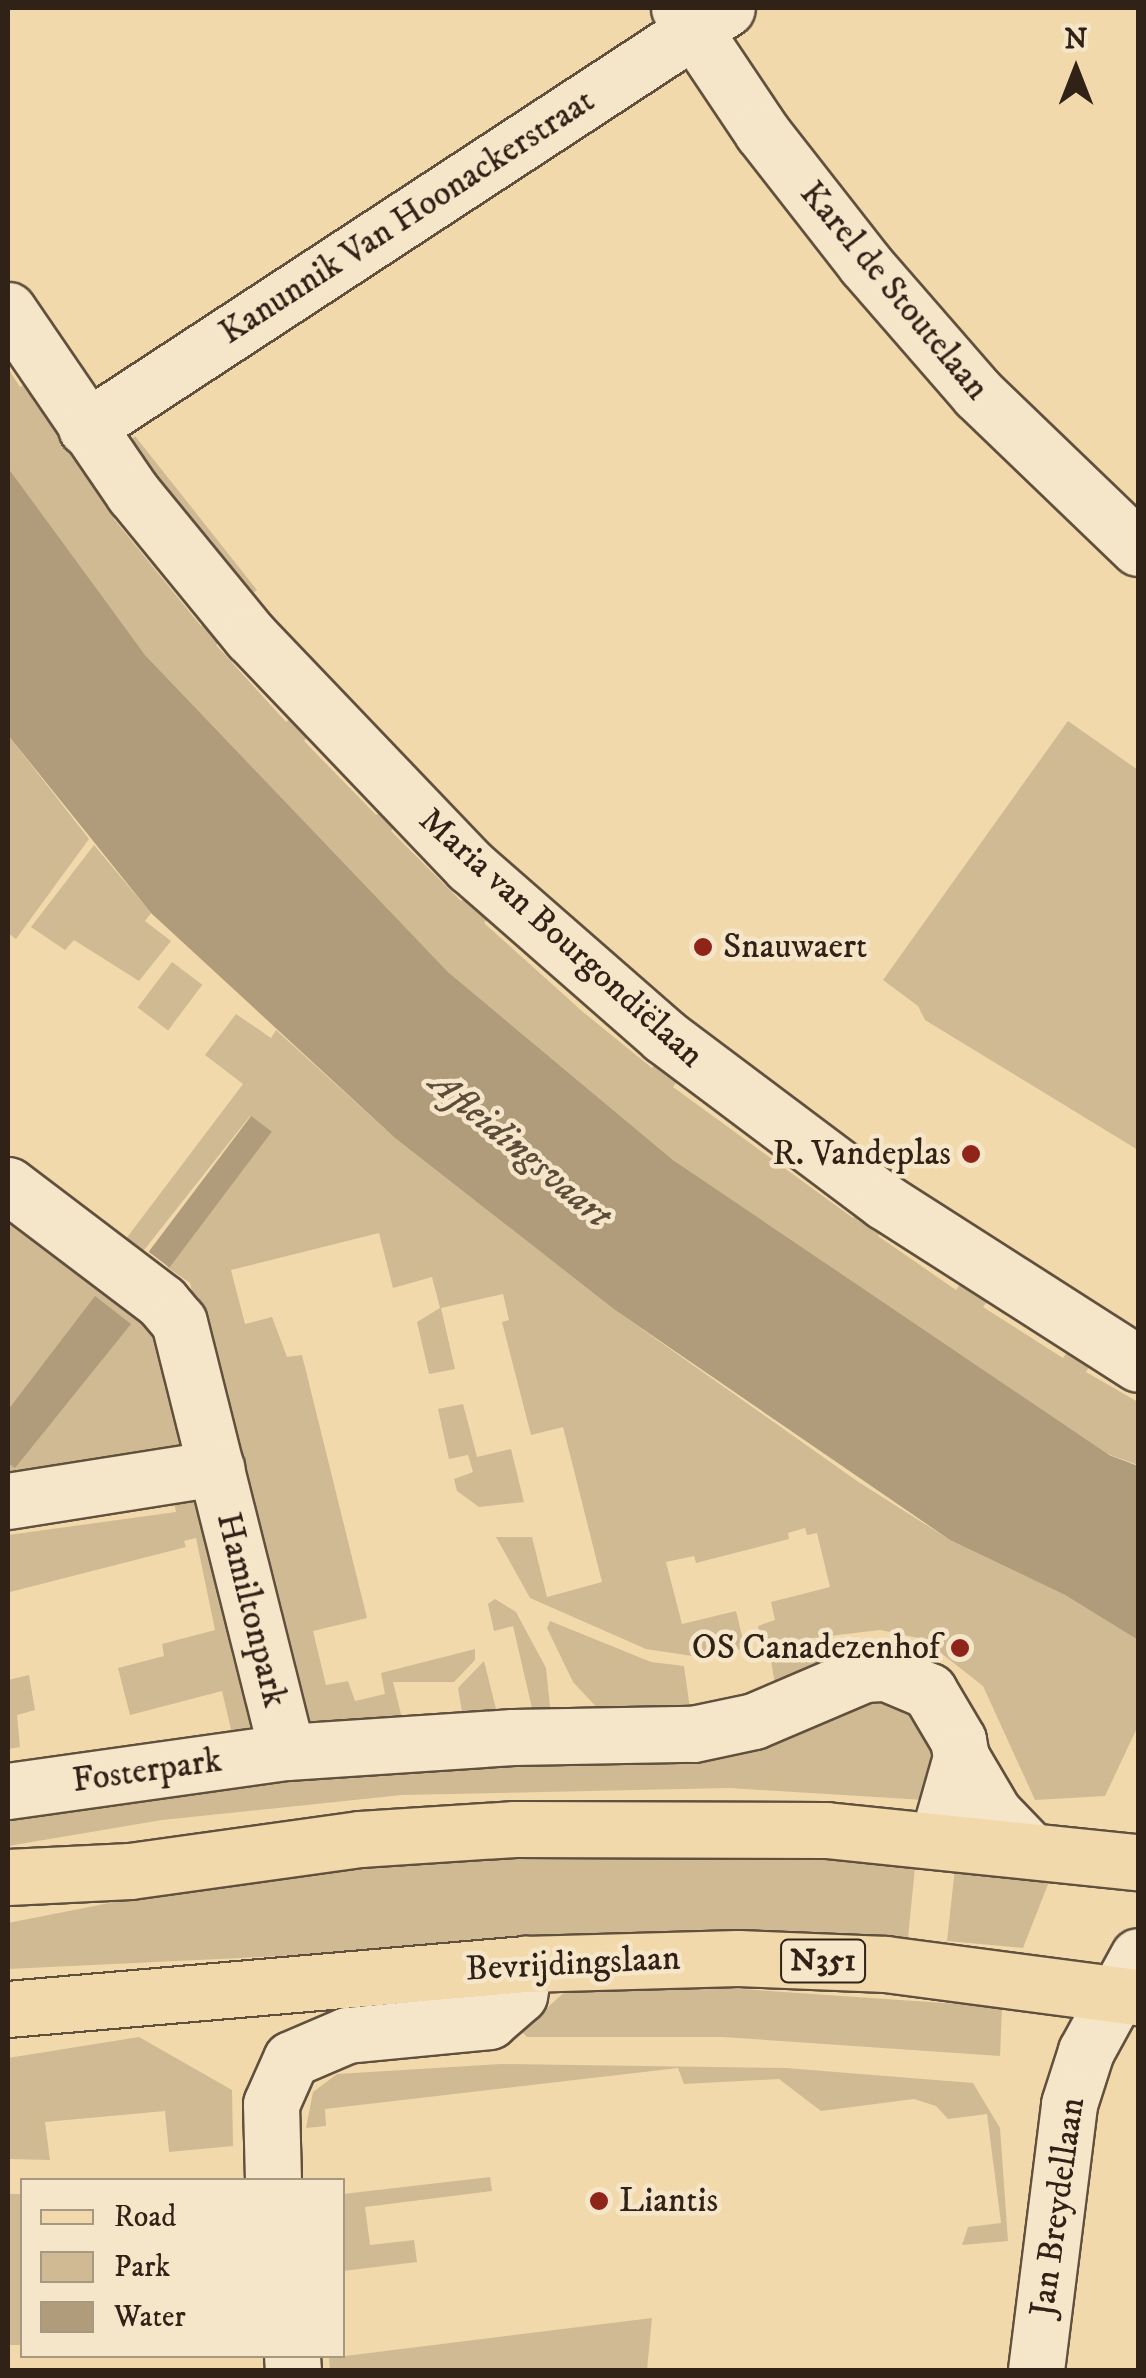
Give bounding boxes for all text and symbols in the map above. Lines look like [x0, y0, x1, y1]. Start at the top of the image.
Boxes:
north arrow [1026, 20, 1126, 120]
text: N [1065, 22, 1087, 57]
street label: Kanunnik Van Hoonackerstraat [212, 80, 602, 354]
street label: Karel de Stoutelaan [790, 173, 998, 409]
street label: Maria van Bourgondiëlaan [410, 799, 712, 1077]
place label: Snauwaert [723, 926, 867, 968]
marker: Snauwaert [692, 936, 714, 958]
water label: Afleidingsvaart [420, 1061, 620, 1239]
place label: R. Vandeplas [772, 1133, 951, 1175]
marker: R. Vandeplas [960, 1143, 982, 1165]
street label: Hamiltonpark [207, 1508, 295, 1712]
place label: OS Canadezenhof [692, 1627, 940, 1669]
marker: OS Canadezenhof [949, 1637, 971, 1659]
street label: Fosterpark [70, 1740, 224, 1802]
road number: N351 [778, 1934, 868, 1988]
street label: Bevrijdingslaan [465, 1937, 681, 1991]
street label: Jan Breydellaan [1022, 2095, 1094, 2319]
legend [20, 2178, 345, 2358]
place label: Liantis [619, 2180, 718, 2222]
marker: Liantis [588, 2190, 610, 2212]
text: Road [114, 2199, 176, 2236]
text: Park [114, 2249, 170, 2286]
text: Water [114, 2299, 186, 2336]

